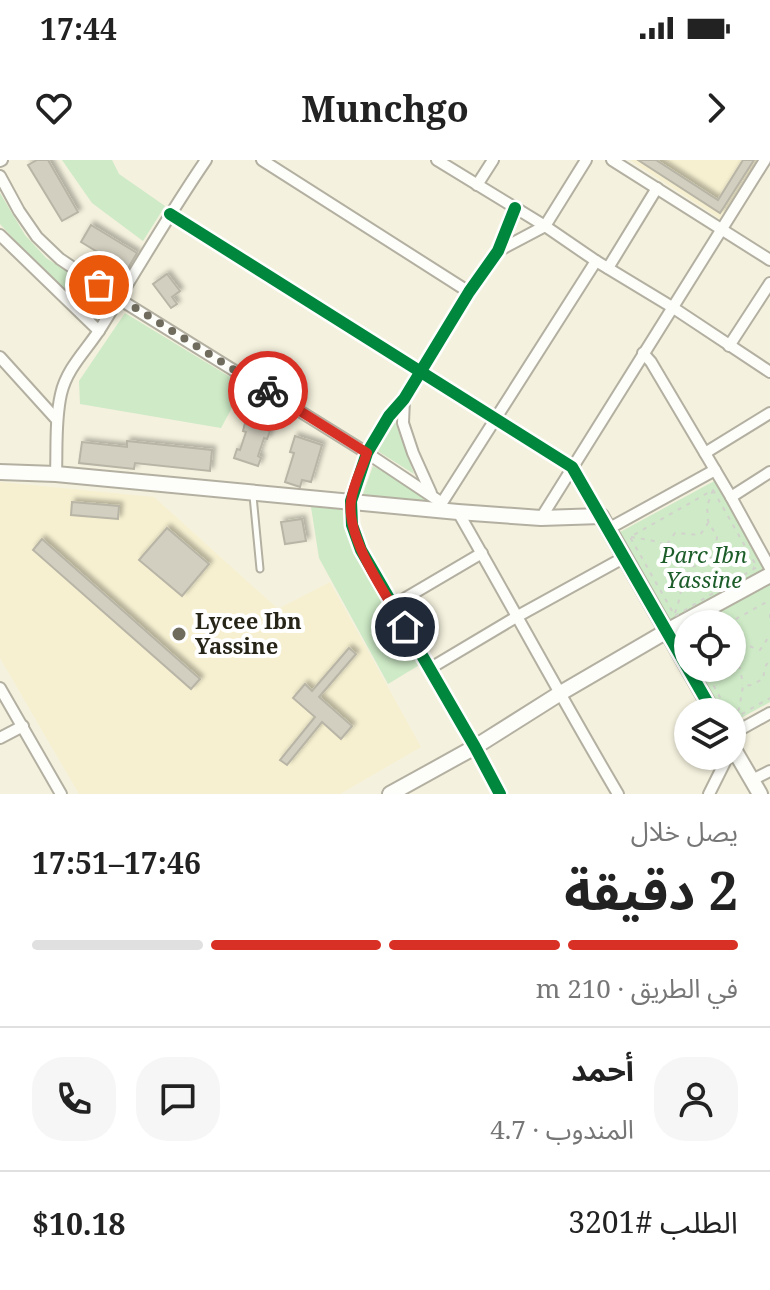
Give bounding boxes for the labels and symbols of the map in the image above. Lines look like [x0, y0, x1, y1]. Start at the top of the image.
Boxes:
pin [65, 251, 133, 319]
courier [228, 351, 308, 431]
park label: Parc Ibn Yassine [660, 539, 747, 594]
pin [371, 593, 439, 661]
place label: Lycee Ibn Yassine [195, 605, 302, 660]
marker: Lycee Ibn Yassine [170, 625, 188, 643]

